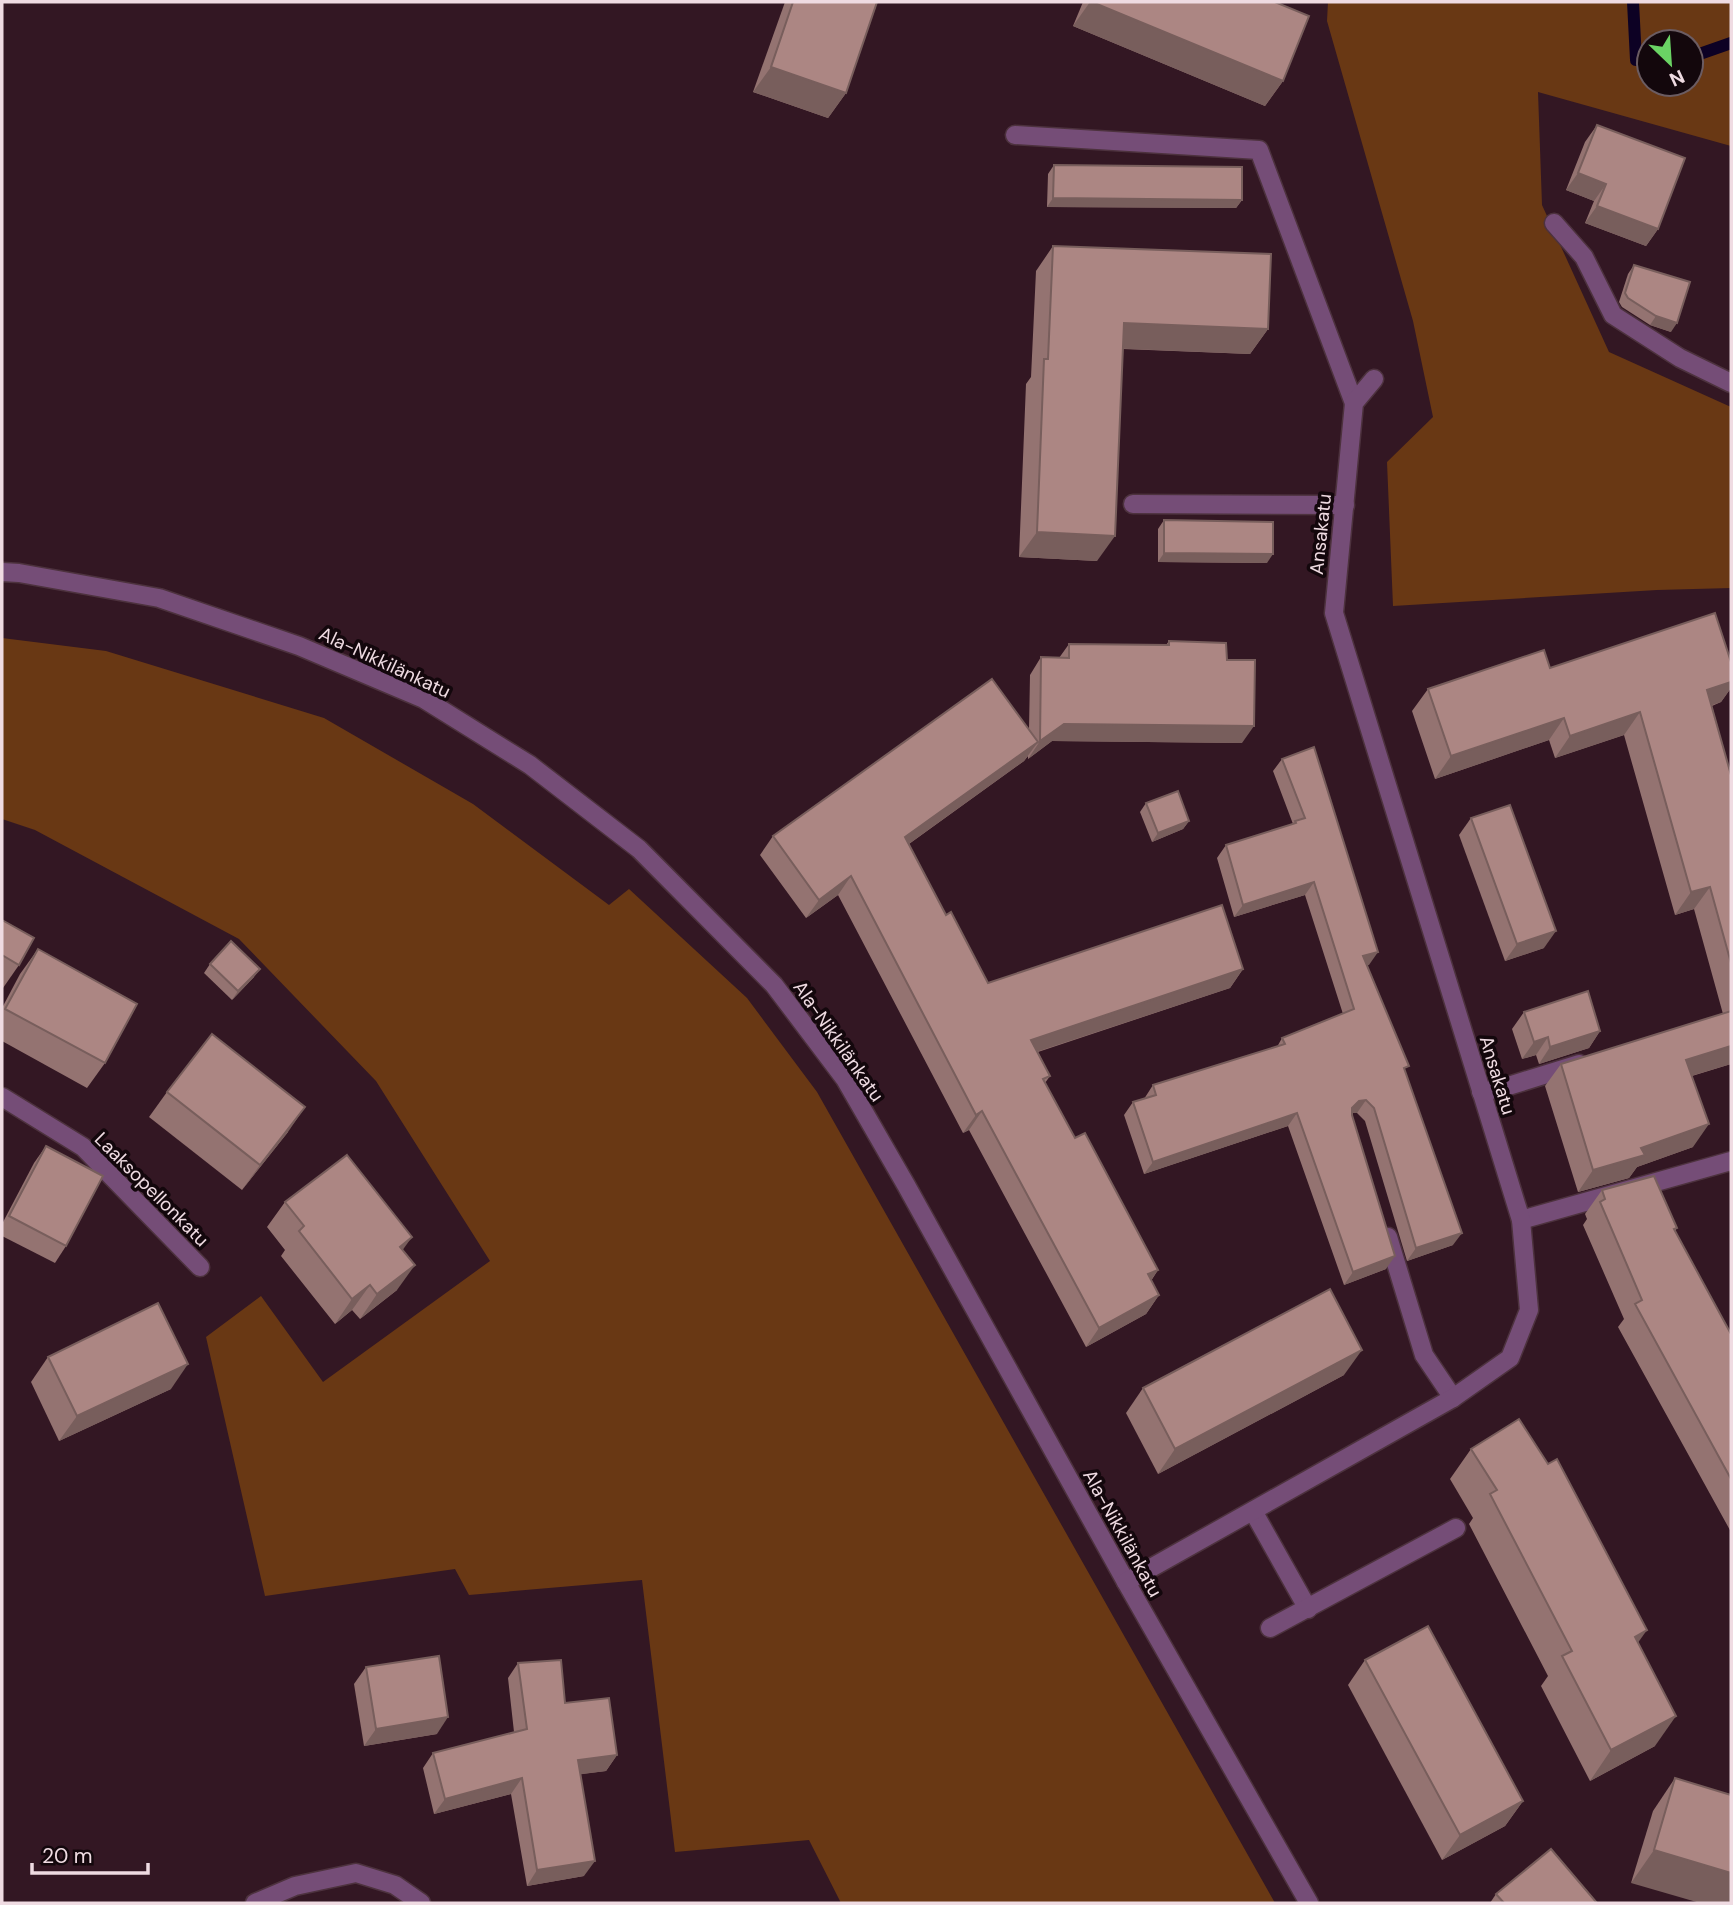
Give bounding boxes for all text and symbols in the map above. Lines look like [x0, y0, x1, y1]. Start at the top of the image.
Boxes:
north arrow [1635, 28, 1705, 98]
text: N [1665, 64, 1689, 92]
street label: Ansakatu [1304, 492, 1337, 576]
street label: Ala-Nikkilänkatu [315, 621, 455, 704]
street label: Ala-Nikkilänkatu [788, 976, 890, 1107]
street label: Ansakatu [1474, 1033, 1521, 1118]
street label: Laaksopellonkatu [89, 1127, 214, 1252]
street label: Ala-Nikkilänkatu [1077, 1465, 1168, 1602]
scale bar [32, 1832, 147, 1876]
text: 20 m [42, 1842, 93, 1870]

